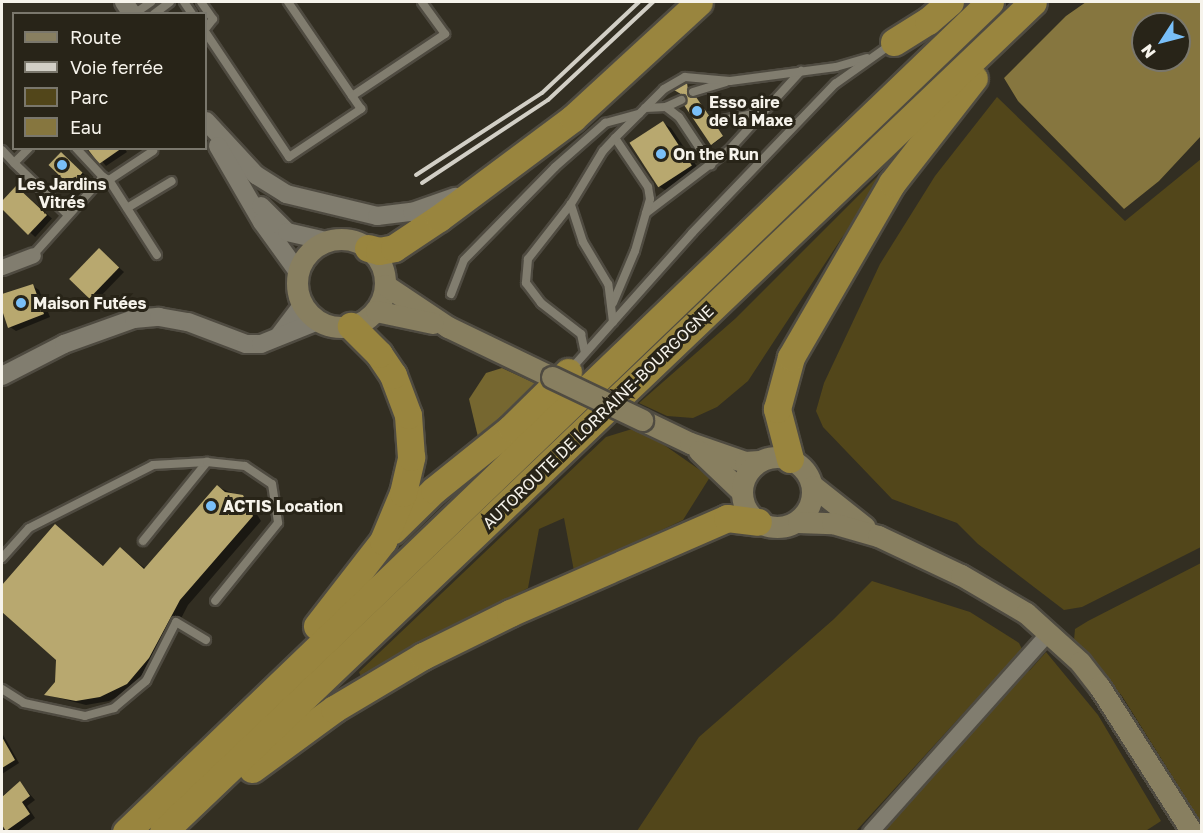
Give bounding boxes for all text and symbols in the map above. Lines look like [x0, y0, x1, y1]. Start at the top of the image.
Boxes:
legend [12, 12, 207, 150]
north arrow [1131, 12, 1191, 72]
text: Route [70, 26, 121, 48]
text: N [1136, 41, 1160, 62]
text: Voie ferrée [70, 56, 163, 78]
text: Parc [70, 86, 108, 108]
place label: Esso aire de la Maxe [709, 92, 793, 130]
marker: Esso aire de la Maxe [690, 104, 704, 118]
text: Eau [70, 116, 102, 138]
place label: On the Run [673, 144, 759, 164]
marker: On the Run [654, 147, 668, 161]
marker: Les Jardins Vitrés [55, 158, 69, 172]
place label: Les Jardins Vitrés [18, 174, 106, 212]
place label: Maison Futées [33, 293, 146, 313]
marker: Maison Futées [14, 296, 28, 310]
street label: AUTOROUTE DE LORRAINE-BOURGOGNE [479, 301, 717, 533]
place label: ACTIS Location [223, 496, 343, 516]
marker: ACTIS Location [204, 499, 218, 513]

